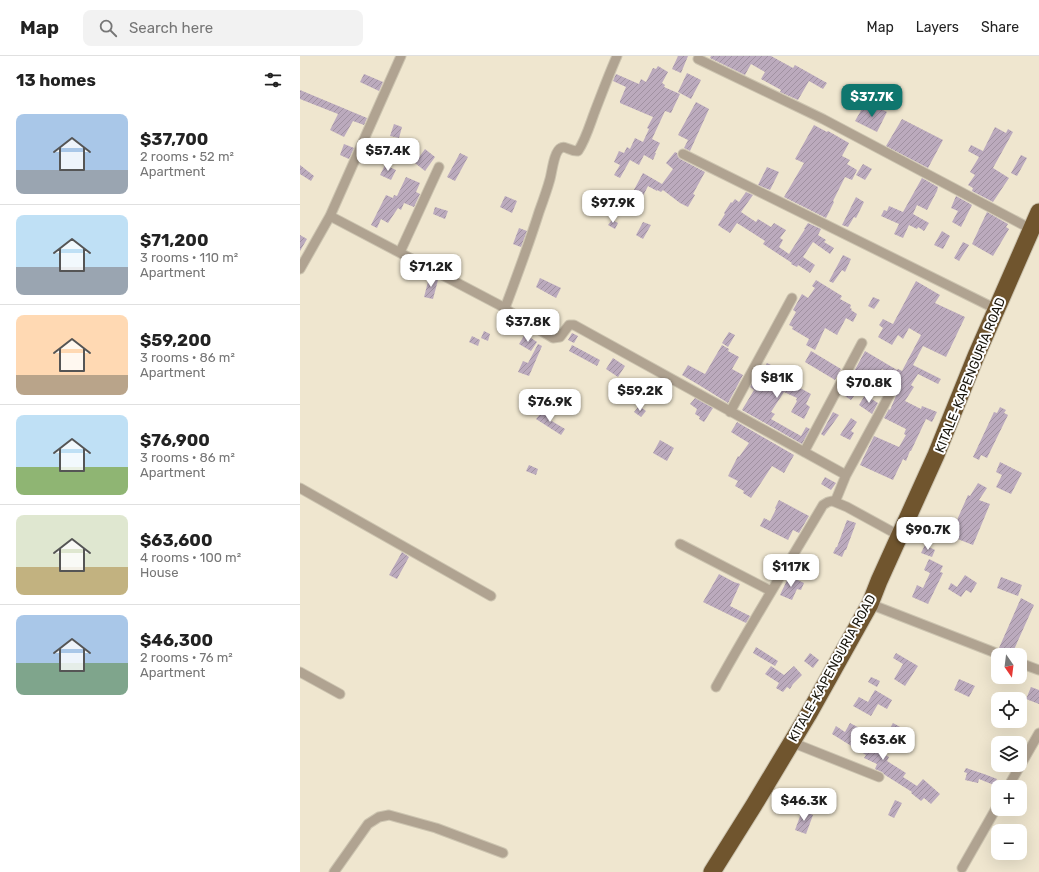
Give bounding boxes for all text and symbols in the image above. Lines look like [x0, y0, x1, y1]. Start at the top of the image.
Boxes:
search box [83, 10, 363, 46]
text: Map [20, 16, 59, 39]
icon: search [97, 17, 119, 39]
text: Search here [129, 19, 213, 37]
text: Map [867, 19, 894, 36]
text: Layers [916, 19, 959, 36]
text: Share [981, 19, 1019, 36]
icon: filters [262, 69, 284, 91]
text: 13 homes [16, 70, 96, 90]
pin: $37.7K [839, 84, 905, 118]
text: $37.7K [850, 89, 894, 104]
text: $37,700 [140, 129, 208, 149]
icon: home [48, 130, 96, 178]
pin: $57.4K [355, 138, 421, 172]
text: $57.4K [366, 143, 410, 158]
text: 2 rooms · 52 m² [140, 149, 234, 164]
text: Apartment [140, 164, 205, 179]
pin: $97.9K [580, 190, 646, 224]
text: $97.9K [591, 195, 635, 210]
text: $71,200 [140, 230, 208, 250]
icon: home [48, 231, 96, 279]
text: 3 rooms · 110 m² [140, 250, 238, 265]
pin: $71.2K [398, 254, 464, 288]
text: $71.2K [409, 259, 453, 274]
text: Apartment [140, 265, 205, 280]
street label: KITALE-KAPENGURIA ROAD [932, 295, 1008, 455]
pin: $37.8K [495, 309, 561, 343]
text: $37.8K [505, 314, 551, 329]
text: $59,200 [140, 330, 211, 350]
icon: home [48, 331, 96, 379]
text: 3 rooms · 86 m² [140, 350, 235, 365]
text: Apartment [140, 365, 205, 380]
pin: $81K [753, 365, 801, 399]
text: $81K [761, 370, 793, 385]
pin: $70.8K [836, 370, 902, 404]
text: $70.8K [846, 375, 892, 390]
pin: $59.2K [607, 378, 673, 412]
text: $59.2K [617, 383, 663, 398]
pin: $76.9K [517, 389, 583, 423]
text: $76.9K [528, 394, 572, 409]
text: $76,900 [140, 430, 210, 450]
icon: home [48, 431, 96, 479]
text: 3 rooms · 86 m² [140, 450, 235, 465]
text: Apartment [140, 465, 205, 480]
pin: $90.7K [895, 517, 961, 551]
text: $90.7K [905, 522, 951, 537]
text: $63,600 [140, 530, 212, 550]
icon: home [48, 531, 96, 579]
text: 4 rooms · 100 m² [140, 550, 241, 565]
pin: $117K [763, 554, 819, 588]
text: $117K [772, 559, 810, 574]
text: House [140, 565, 178, 580]
street label: KITALE-KAPENGURIA ROAD [785, 592, 879, 744]
text: $46,300 [140, 630, 213, 650]
icon: home [48, 631, 96, 679]
north arrow [991, 648, 1027, 684]
map controls [991, 648, 1027, 860]
text: 2 rooms · 76 m² [140, 650, 233, 665]
text: Apartment [140, 665, 205, 680]
button: locate [991, 692, 1027, 728]
pin: $63.6K [850, 727, 916, 761]
text: $63.6K [860, 732, 906, 747]
button: layers [991, 736, 1027, 772]
button: + [991, 780, 1027, 816]
pin: $46.3K [771, 788, 837, 822]
text: $46.3K [781, 793, 827, 808]
button: − [991, 824, 1027, 860]

